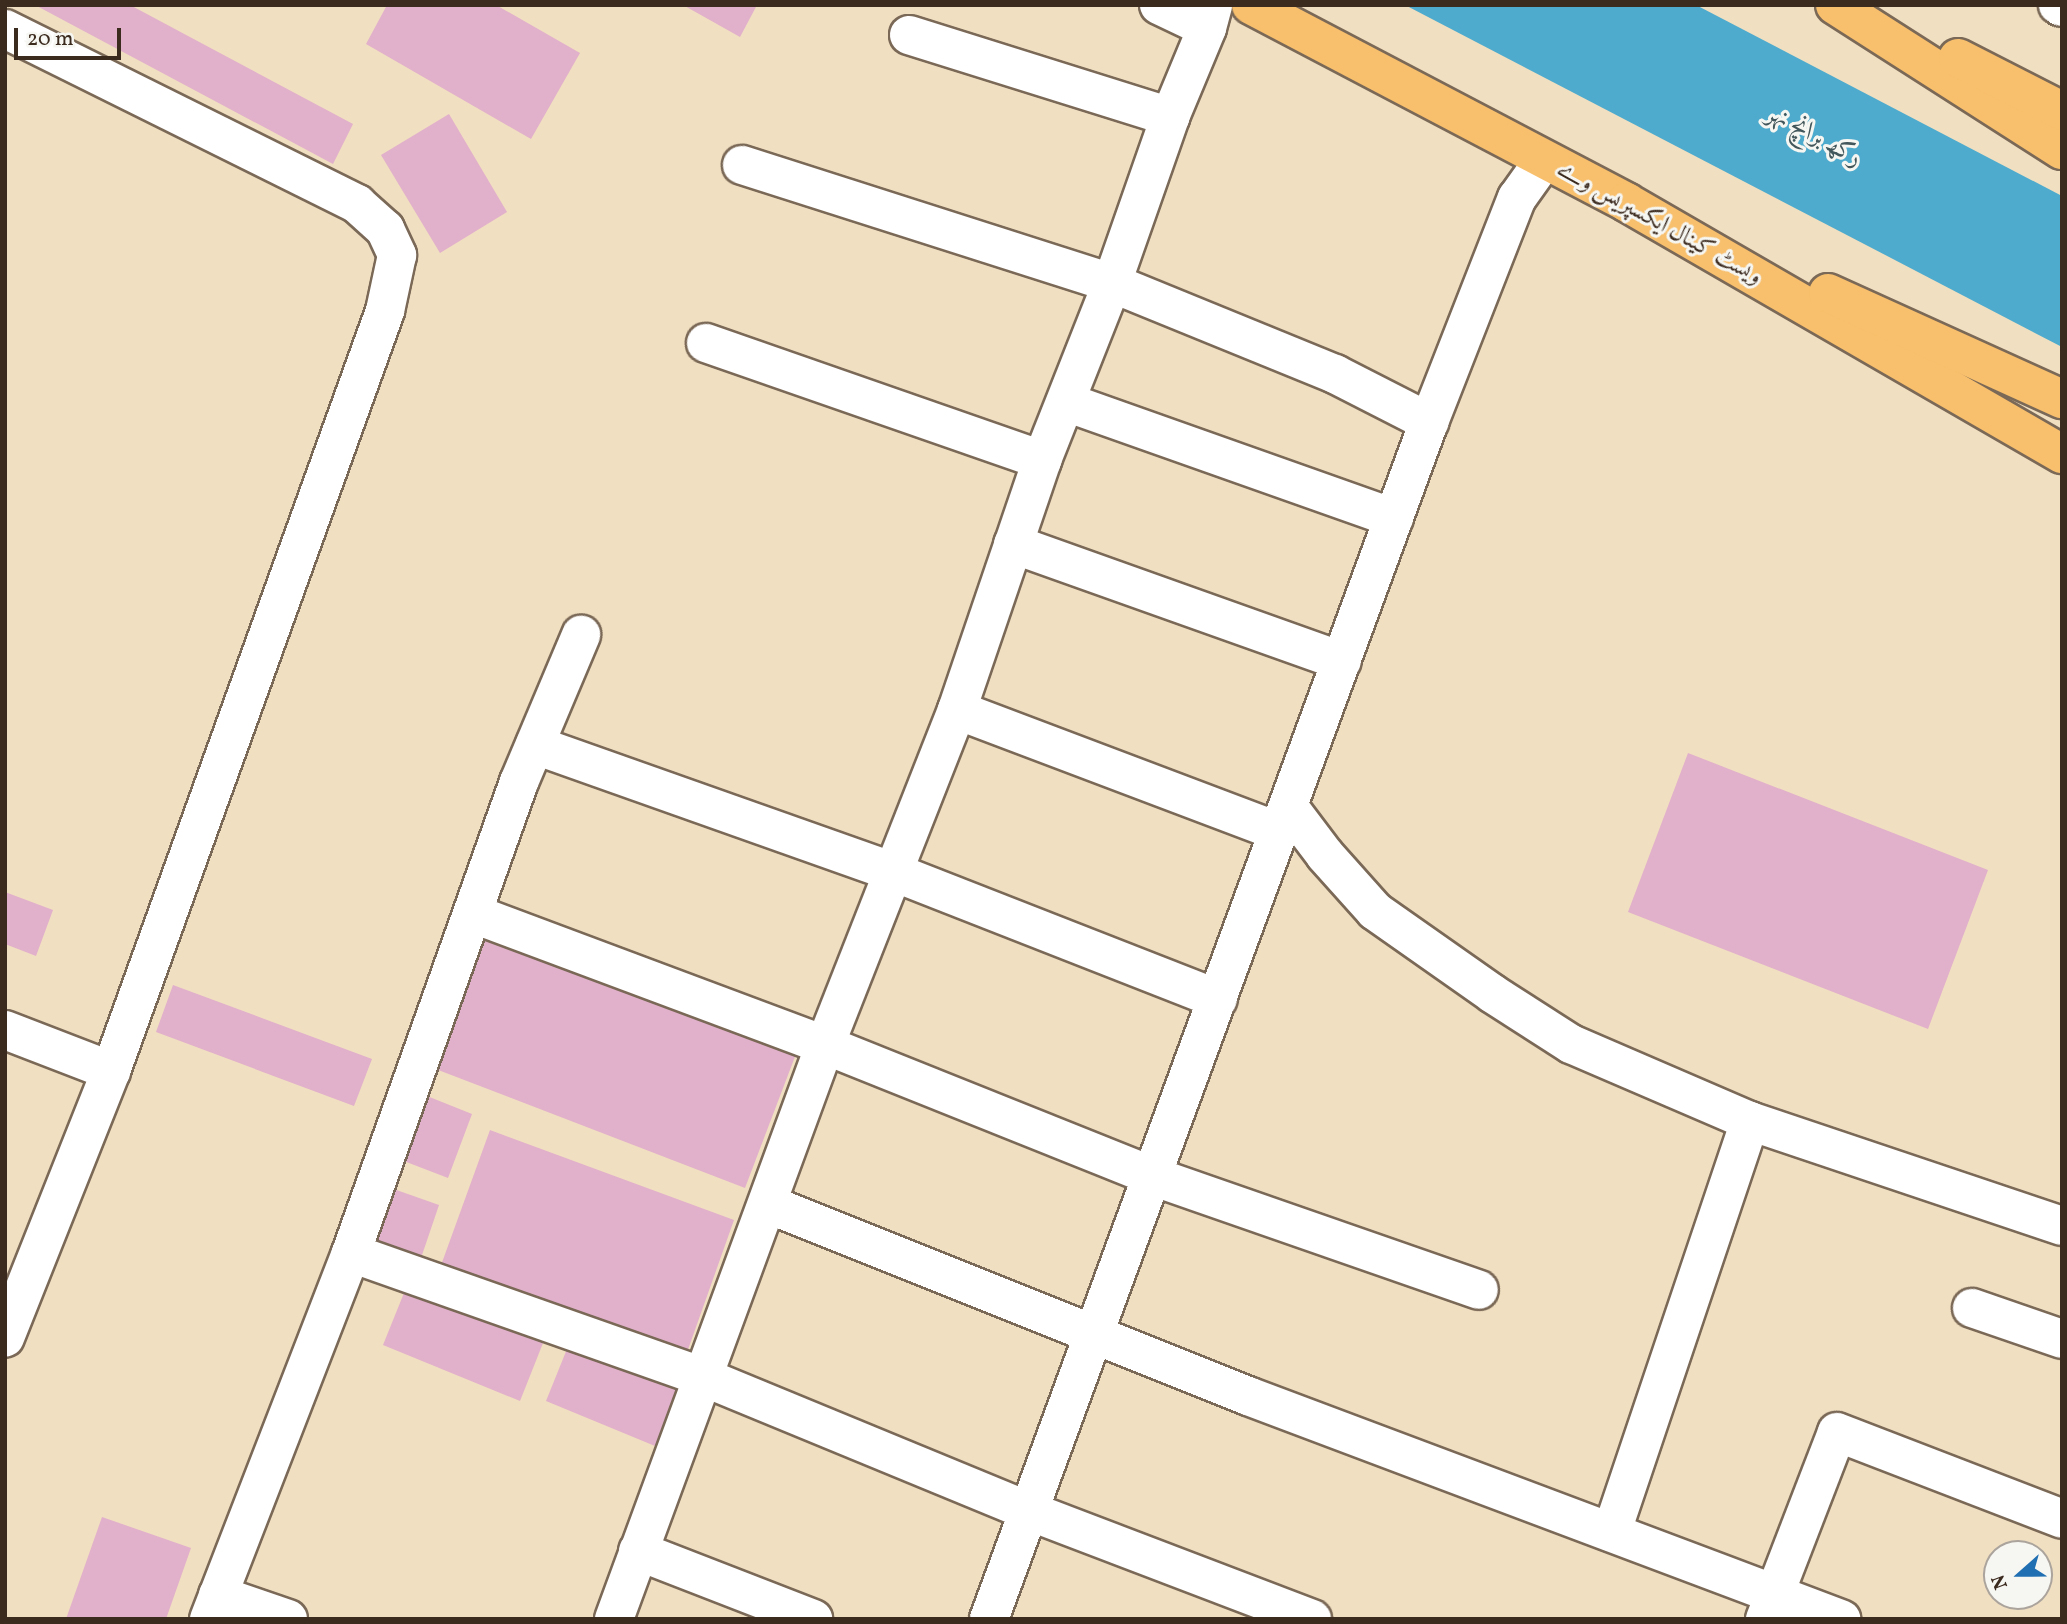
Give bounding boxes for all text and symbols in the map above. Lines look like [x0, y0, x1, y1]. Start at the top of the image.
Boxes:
scale bar [18, 14, 124, 58]
text: 20 m [27, 25, 73, 54]
water label: رکھ برانچ نہر [1761, 98, 1867, 174]
street label: ویسٹ کینال ایکسپریس وے [1551, 156, 1767, 292]
north arrow [1983, 1540, 2053, 1610]
text: N [1986, 1571, 2015, 1593]

